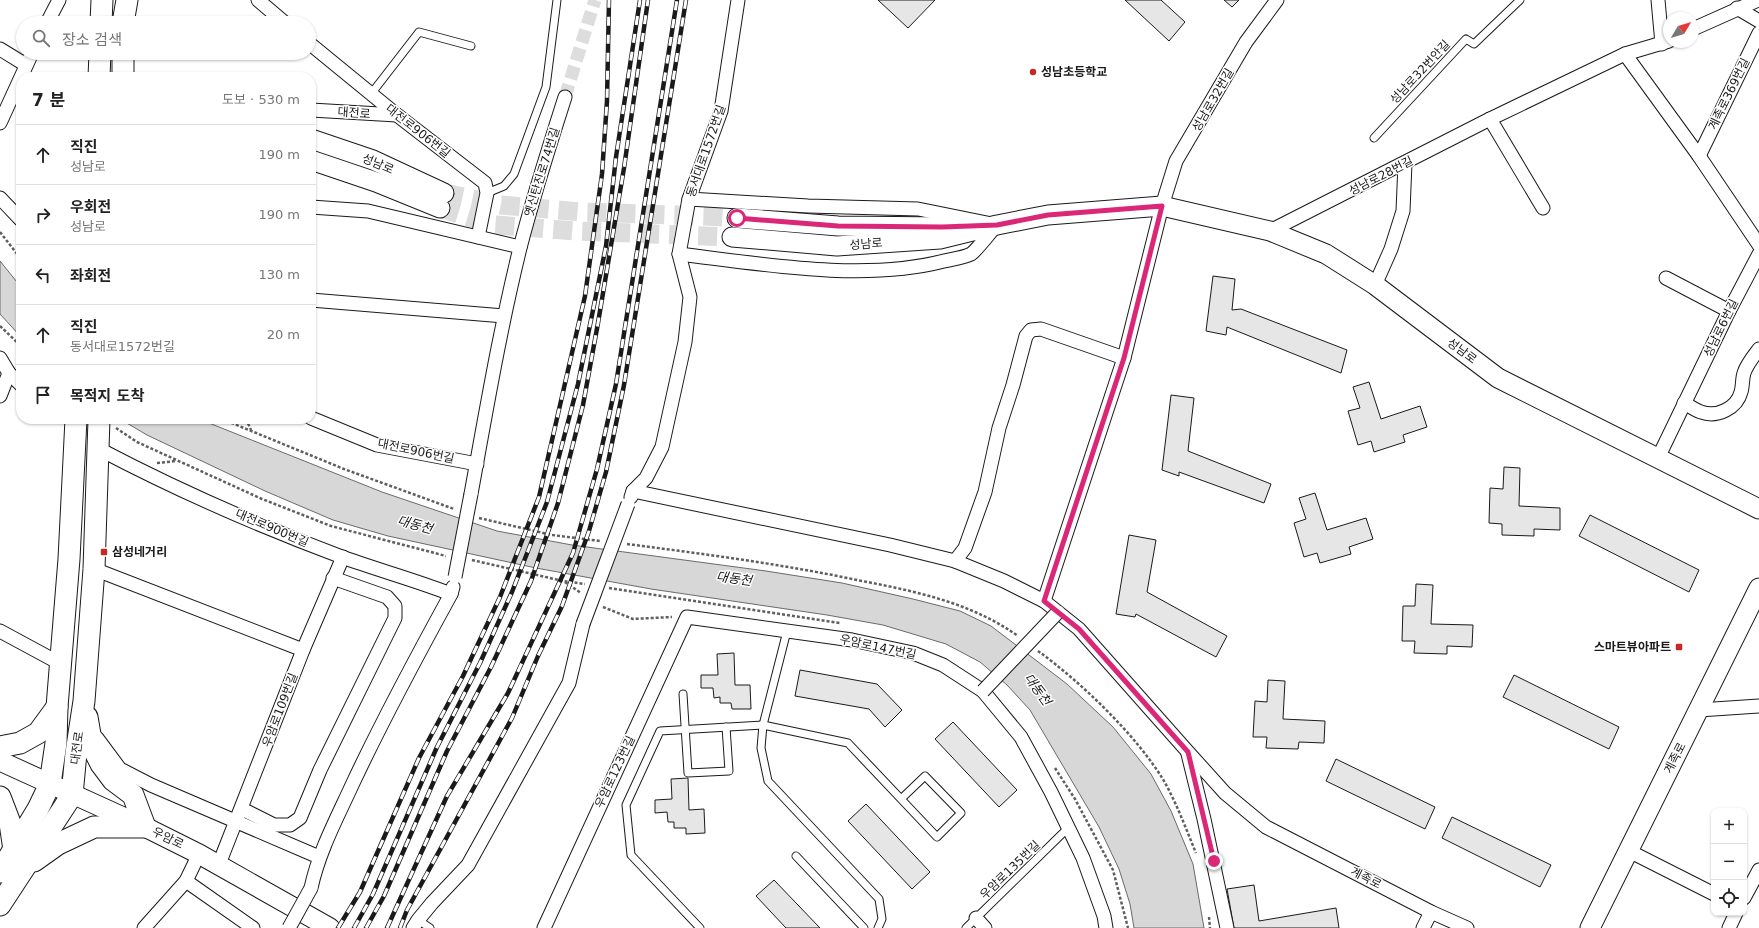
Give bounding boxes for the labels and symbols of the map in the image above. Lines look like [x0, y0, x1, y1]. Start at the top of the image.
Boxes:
north arrow [1663, 12, 1699, 48]
street label: 성남로32번안길 [1387, 37, 1453, 107]
street label: 계족로369번길 [1706, 56, 1752, 132]
place label: 성남초등학교 [1041, 65, 1107, 79]
street label: 성남로32번길 [1189, 66, 1237, 134]
marker: 성남초등학교 [1028, 67, 1038, 77]
street label: 대전로906번길 [383, 101, 453, 161]
street label: 동서대로1572번길 [684, 103, 728, 199]
street label: 대전로 [337, 105, 371, 121]
street label: 옛신탄진로74번길 [522, 126, 562, 218]
street label: 성남로 [360, 151, 396, 177]
street label: 성남로28번길 [1346, 154, 1416, 198]
route start [728, 209, 746, 227]
street label: 성남로 [849, 236, 883, 252]
street label: 성남로6번길 [1701, 297, 1741, 359]
street label: 성남로 [1445, 335, 1479, 367]
street label: 대전로906번길 [376, 436, 456, 466]
street label: 대전로900번길 [233, 506, 311, 550]
water label: 대동천 [396, 513, 435, 537]
place label: 삼성네거리 [112, 545, 167, 559]
marker: 삼성네거리 [99, 547, 109, 557]
water label: 대동천 [715, 569, 754, 589]
street label: 우암로147번길 [838, 632, 918, 662]
place label: 스마트뷰아파트 [1594, 640, 1671, 654]
marker: 스마트뷰아파트 [1674, 642, 1684, 652]
water label: 대동천 [1021, 670, 1055, 709]
street label: 우암로109번길 [259, 671, 301, 749]
street label: 대전로 [68, 731, 86, 765]
street label: 우암로123번길 [592, 734, 638, 810]
street label: 계족로 [1661, 740, 1689, 776]
street label: 우암로 [150, 824, 186, 852]
street label: 우암로135번길 [977, 838, 1043, 902]
route end [1205, 852, 1223, 870]
street label: 계족로 [1348, 864, 1384, 892]

